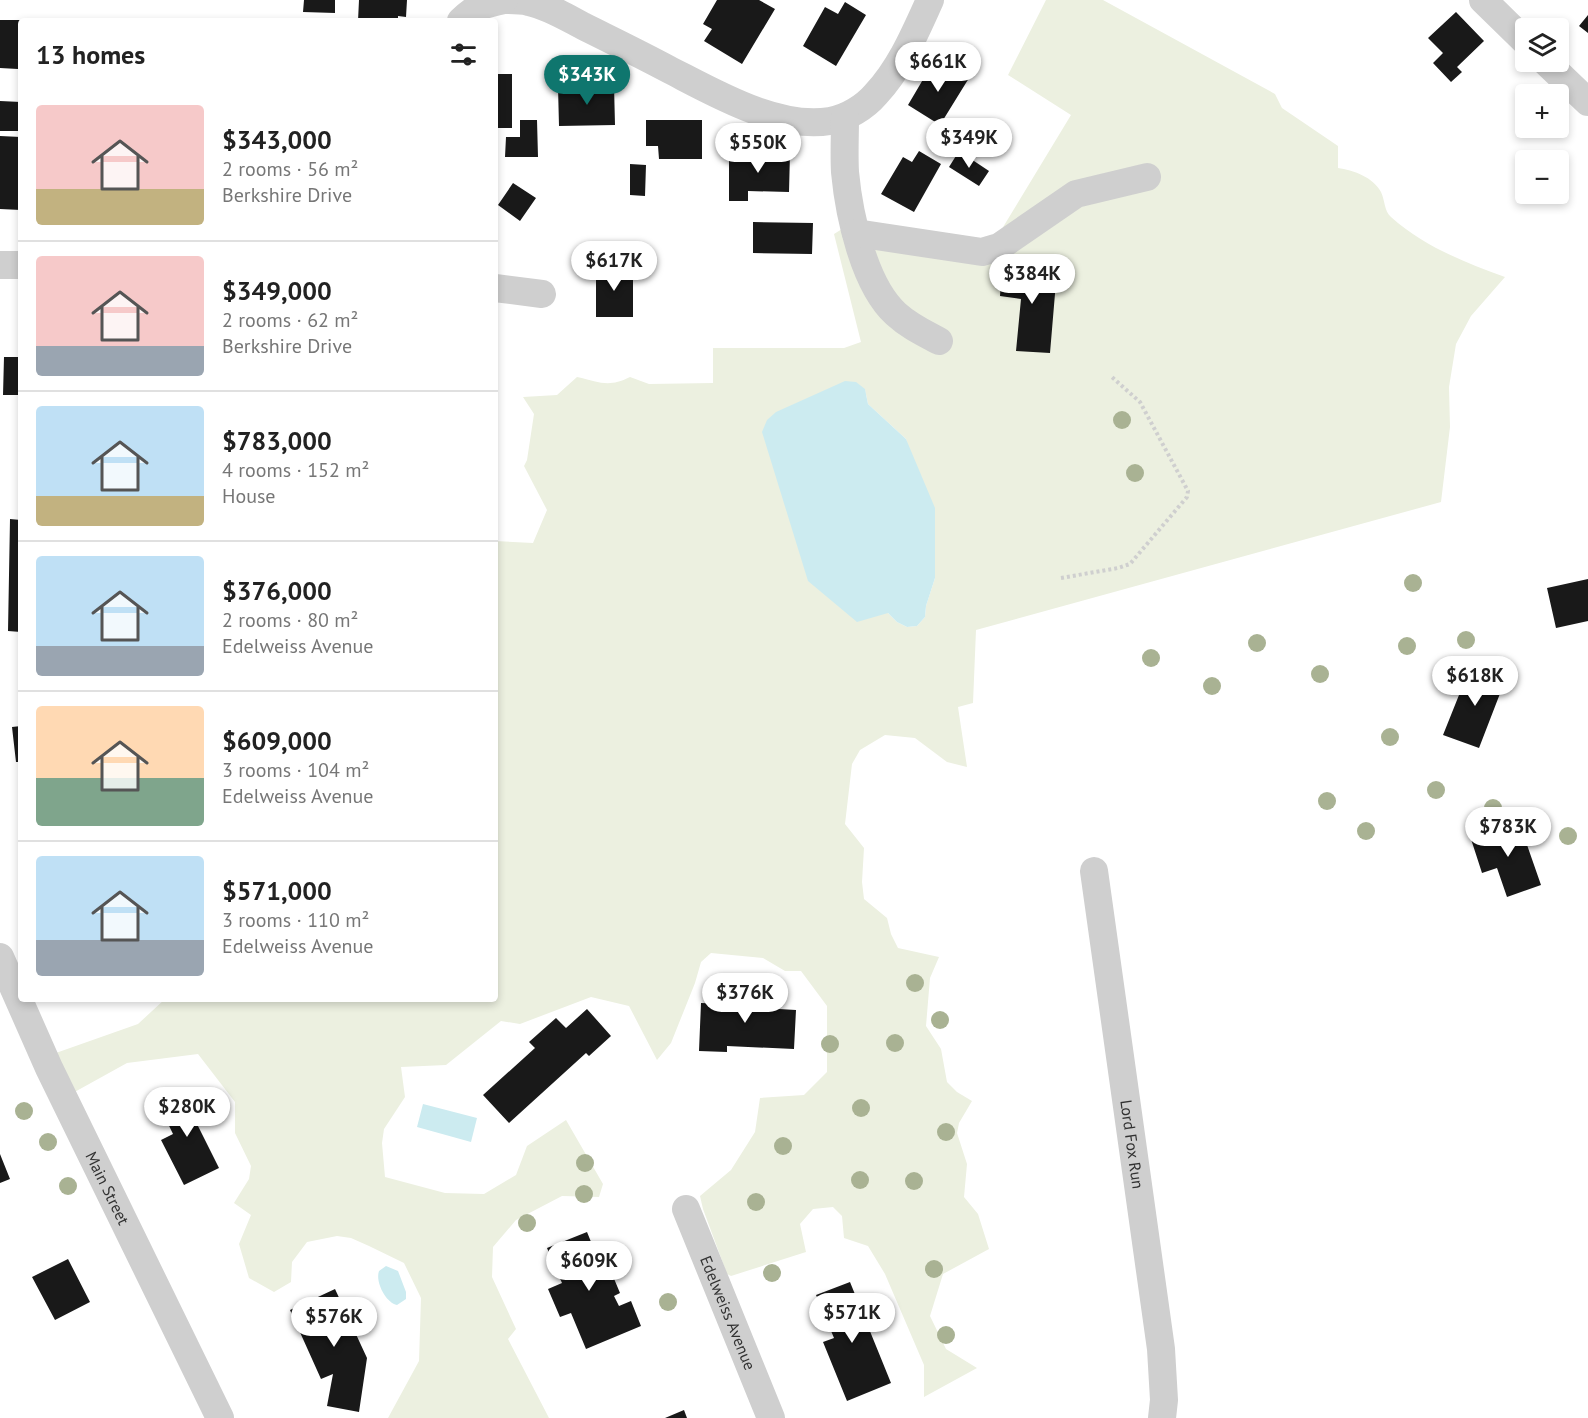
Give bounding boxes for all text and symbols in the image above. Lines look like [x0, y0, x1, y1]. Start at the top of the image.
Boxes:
map controls [1515, 18, 1569, 204]
button: layers [1515, 18, 1569, 72]
text: 13 homes [36, 38, 145, 71]
icon: filters [447, 38, 480, 71]
pin: $661K [896, 42, 980, 93]
text: $661K [909, 48, 967, 74]
pin: $343K [545, 55, 629, 106]
text: $343K [558, 61, 616, 87]
button: + [1515, 84, 1569, 138]
pin: $349K [927, 118, 1011, 169]
text: $343,000 [222, 123, 332, 156]
pin: $550K [716, 123, 800, 174]
text: $349K [940, 124, 998, 150]
icon: home [84, 129, 156, 201]
text: $550K [729, 129, 787, 155]
button: − [1515, 150, 1569, 204]
text: 2 rooms · 56 m² [222, 156, 358, 182]
text: Berkshire Drive [222, 182, 352, 208]
pin: $617K [572, 241, 656, 292]
text: $617K [585, 247, 643, 273]
pin: $384K [990, 254, 1074, 305]
text: $384K [1003, 260, 1061, 286]
text: $349,000 [222, 274, 332, 307]
icon: home [84, 280, 156, 352]
text: 2 rooms · 62 m² [222, 307, 358, 333]
text: Berkshire Drive [222, 333, 352, 359]
text: $783,000 [222, 424, 332, 457]
icon: home [84, 430, 156, 502]
text: 4 rooms · 152 m² [222, 457, 369, 483]
text: House [222, 483, 276, 509]
text: $376,000 [222, 574, 332, 607]
icon: home [84, 580, 156, 652]
text: 2 rooms · 80 m² [222, 607, 358, 633]
text: Edelweiss Avenue [222, 633, 373, 659]
pin: $618K [1433, 656, 1517, 707]
text: $618K [1446, 662, 1504, 688]
text: $609,000 [222, 724, 332, 757]
icon: home [84, 730, 156, 802]
text: 3 rooms · 104 m² [222, 757, 369, 783]
text: Edelweiss Avenue [222, 783, 373, 809]
pin: $783K [1466, 807, 1550, 858]
text: $783K [1479, 813, 1537, 839]
text: $571,000 [222, 874, 332, 907]
icon: home [84, 880, 156, 952]
text: 3 rooms · 110 m² [222, 907, 369, 933]
text: Edelweiss Avenue [222, 933, 373, 959]
pin: $376K [703, 973, 787, 1024]
text: $376K [716, 979, 774, 1005]
pin: $280K [145, 1087, 229, 1138]
text: $280K [158, 1093, 216, 1119]
street label: Lord Fox Run [1116, 1099, 1148, 1190]
street label: Main Street [81, 1148, 134, 1228]
pin: $609K [547, 1241, 631, 1292]
text: $609K [560, 1247, 618, 1273]
street label: Edelweiss Avenue [696, 1253, 760, 1373]
pin: $571K [810, 1293, 894, 1344]
pin: $576K [292, 1297, 376, 1348]
text: $571K [823, 1299, 881, 1325]
text: $576K [305, 1303, 363, 1329]

